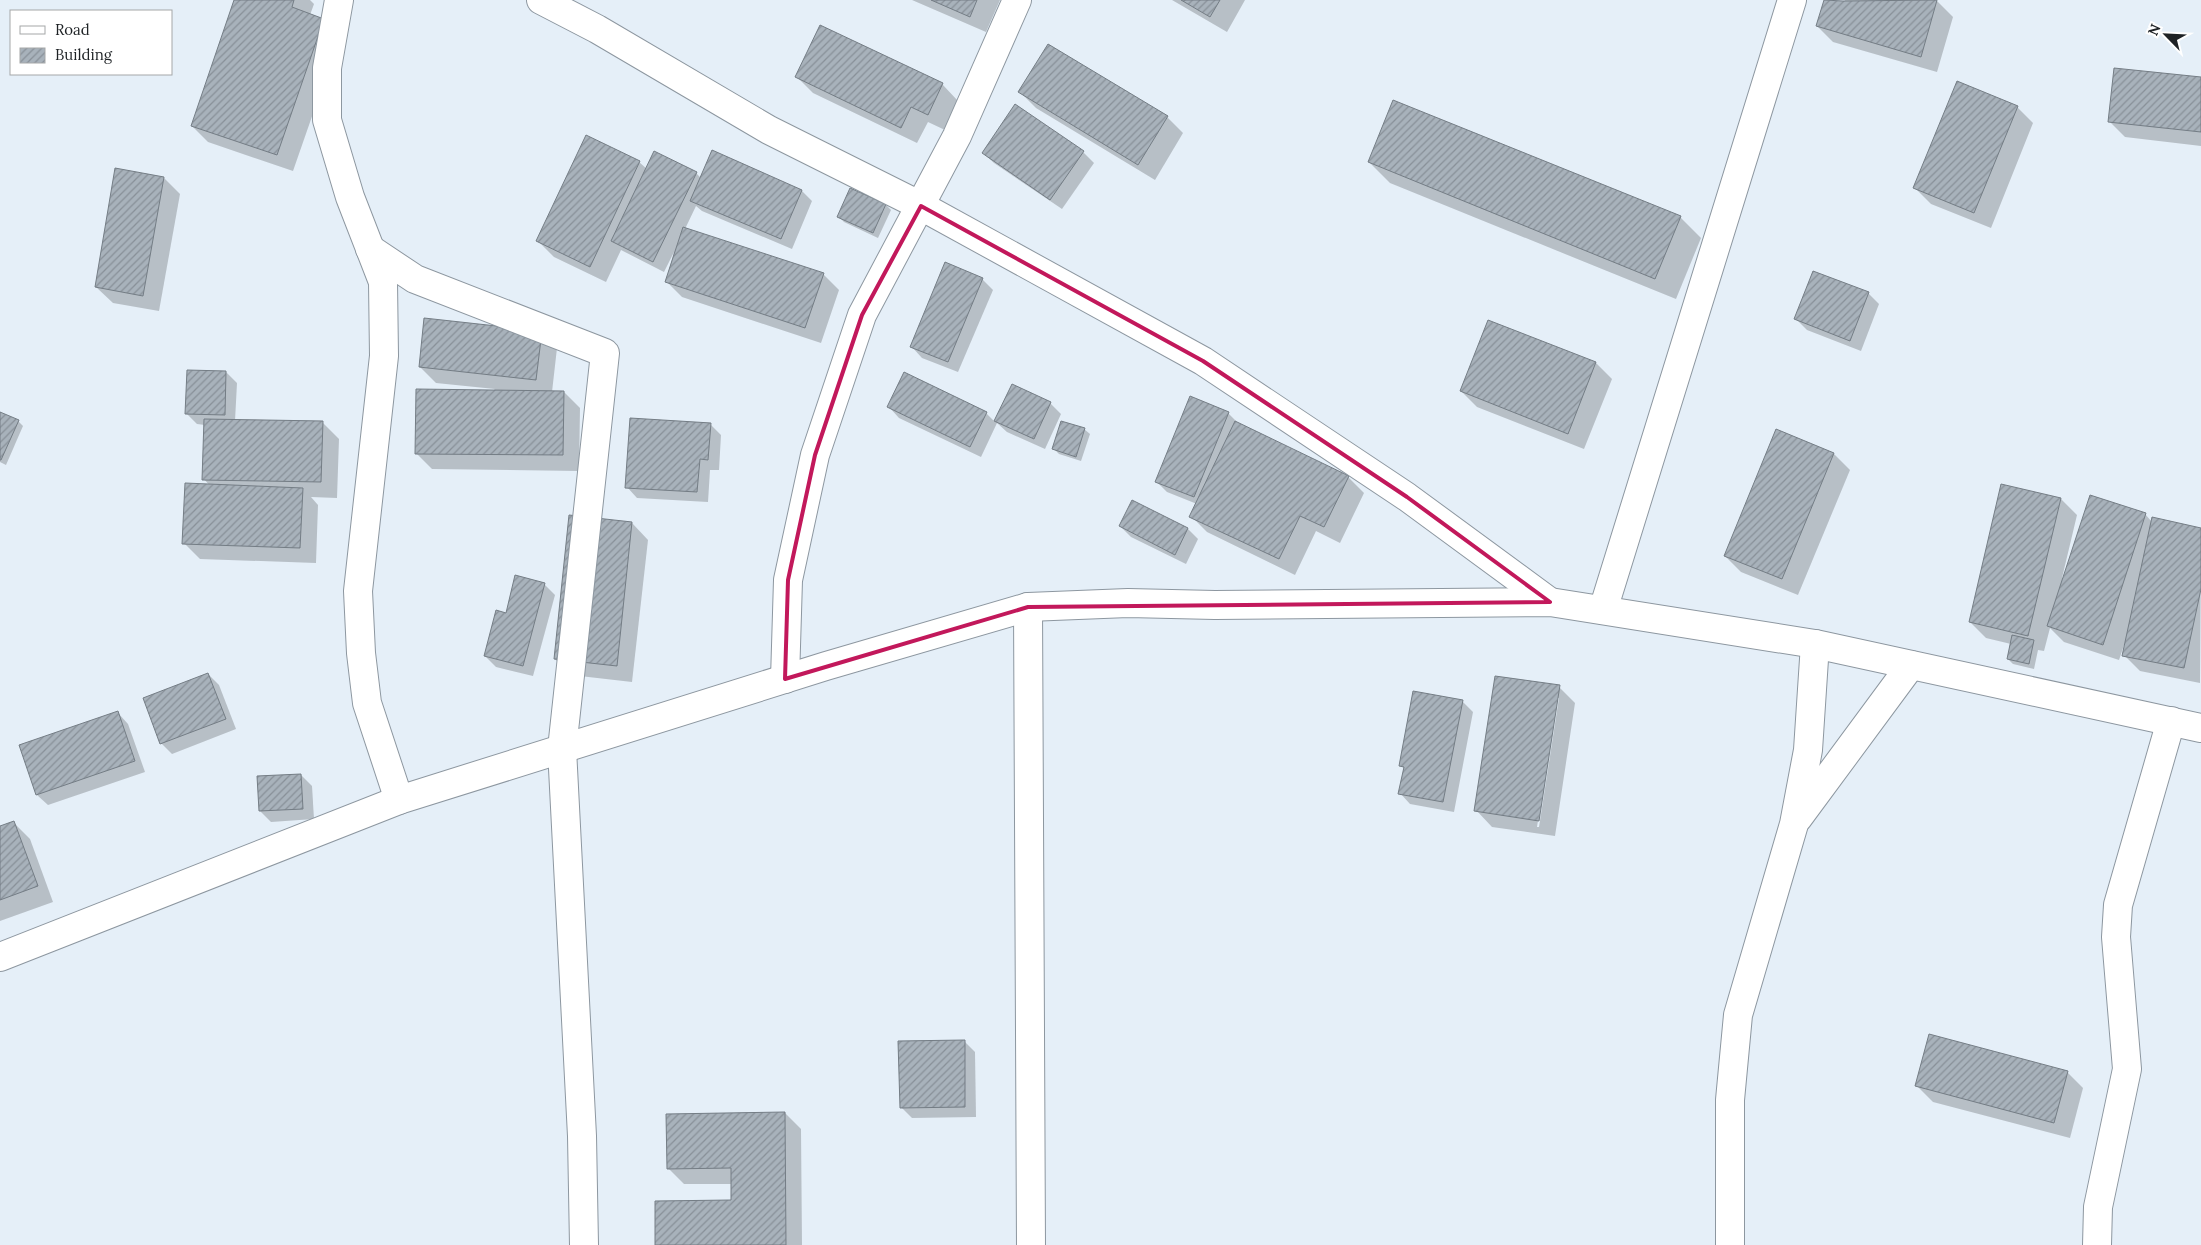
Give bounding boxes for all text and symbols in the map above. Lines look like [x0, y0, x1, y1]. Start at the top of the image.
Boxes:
legend [10, 10, 172, 75]
north arrow [2141, 10, 2191, 60]
text: Road [55, 20, 90, 39]
text: N [2144, 21, 2165, 38]
text: Building [55, 45, 113, 64]

